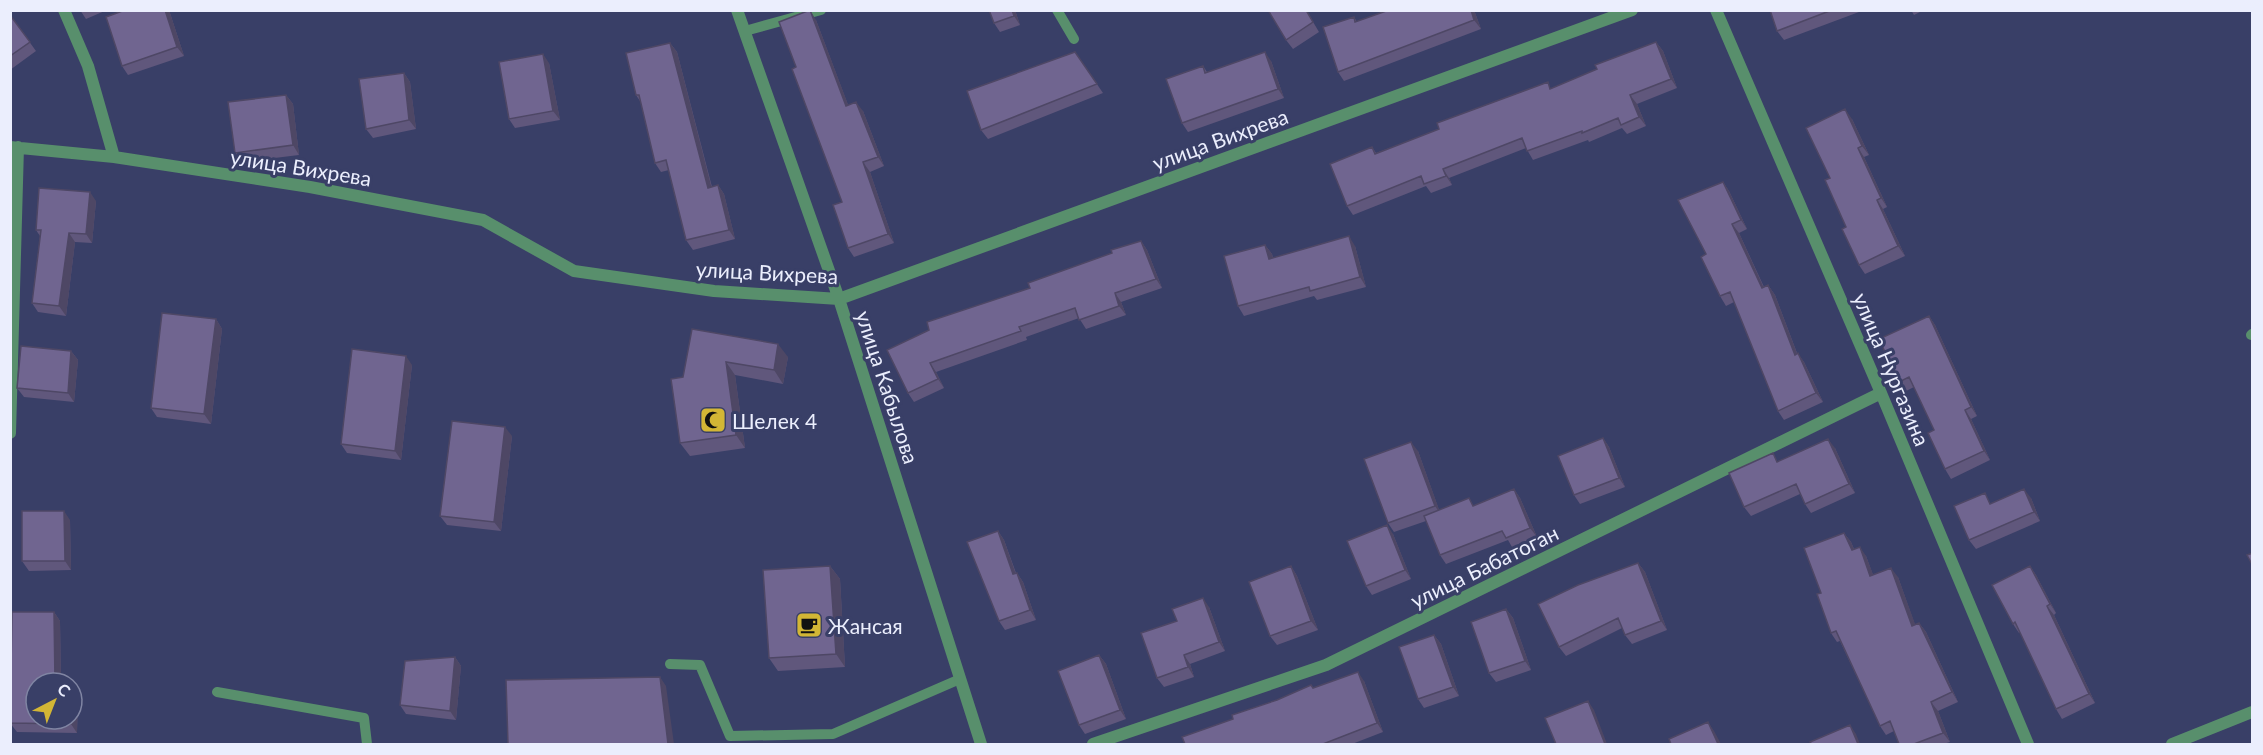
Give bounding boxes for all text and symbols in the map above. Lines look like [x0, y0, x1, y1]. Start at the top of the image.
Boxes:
street label: улица Вихрева [1149, 103, 1291, 175]
street label: улица Вихрева [229, 144, 373, 190]
street label: улица Вихрева [695, 256, 839, 288]
street label: улица Нургазина [1848, 289, 1936, 449]
street label: улица Кабылова [851, 307, 925, 467]
mosque icon: Шелек 4 [698, 405, 728, 435]
place label: Шелек 4 [732, 408, 817, 433]
street label: улица Бабатоган [1406, 519, 1562, 613]
cafe icon: Жансая [794, 610, 824, 640]
place label: Жансая [828, 613, 903, 638]
north arrow [24, 671, 84, 731]
text: С [54, 679, 75, 700]

